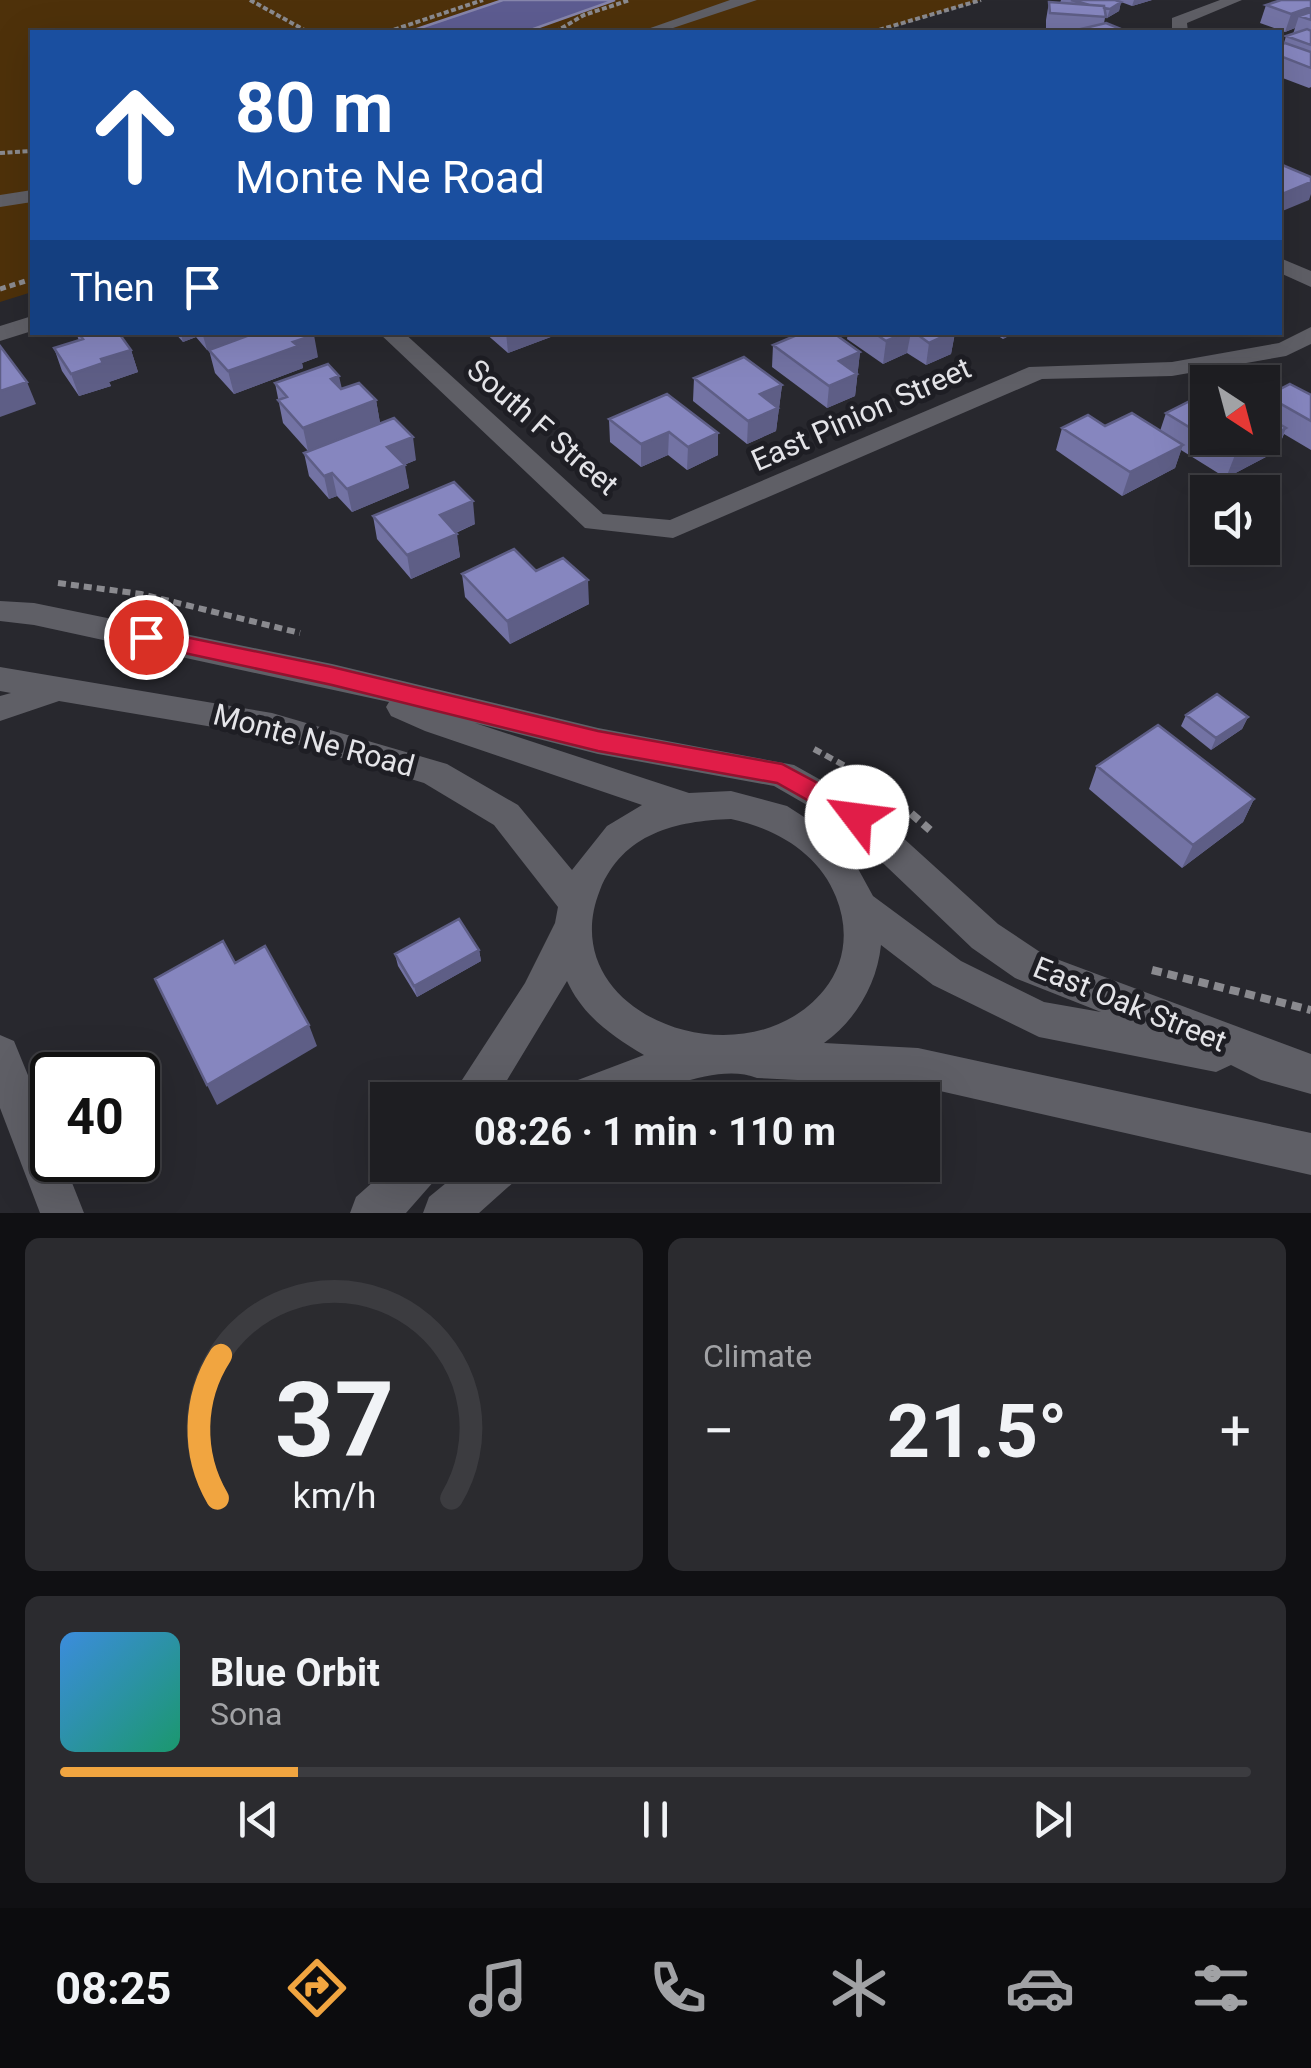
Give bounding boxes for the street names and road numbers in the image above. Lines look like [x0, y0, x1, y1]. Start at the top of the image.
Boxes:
street label: East Pinion Street [746, 350, 976, 478]
street label: South F Street [460, 352, 626, 502]
street label: Monte Ne Road [210, 696, 418, 784]
street label: East Oak Street [1028, 949, 1232, 1059]

